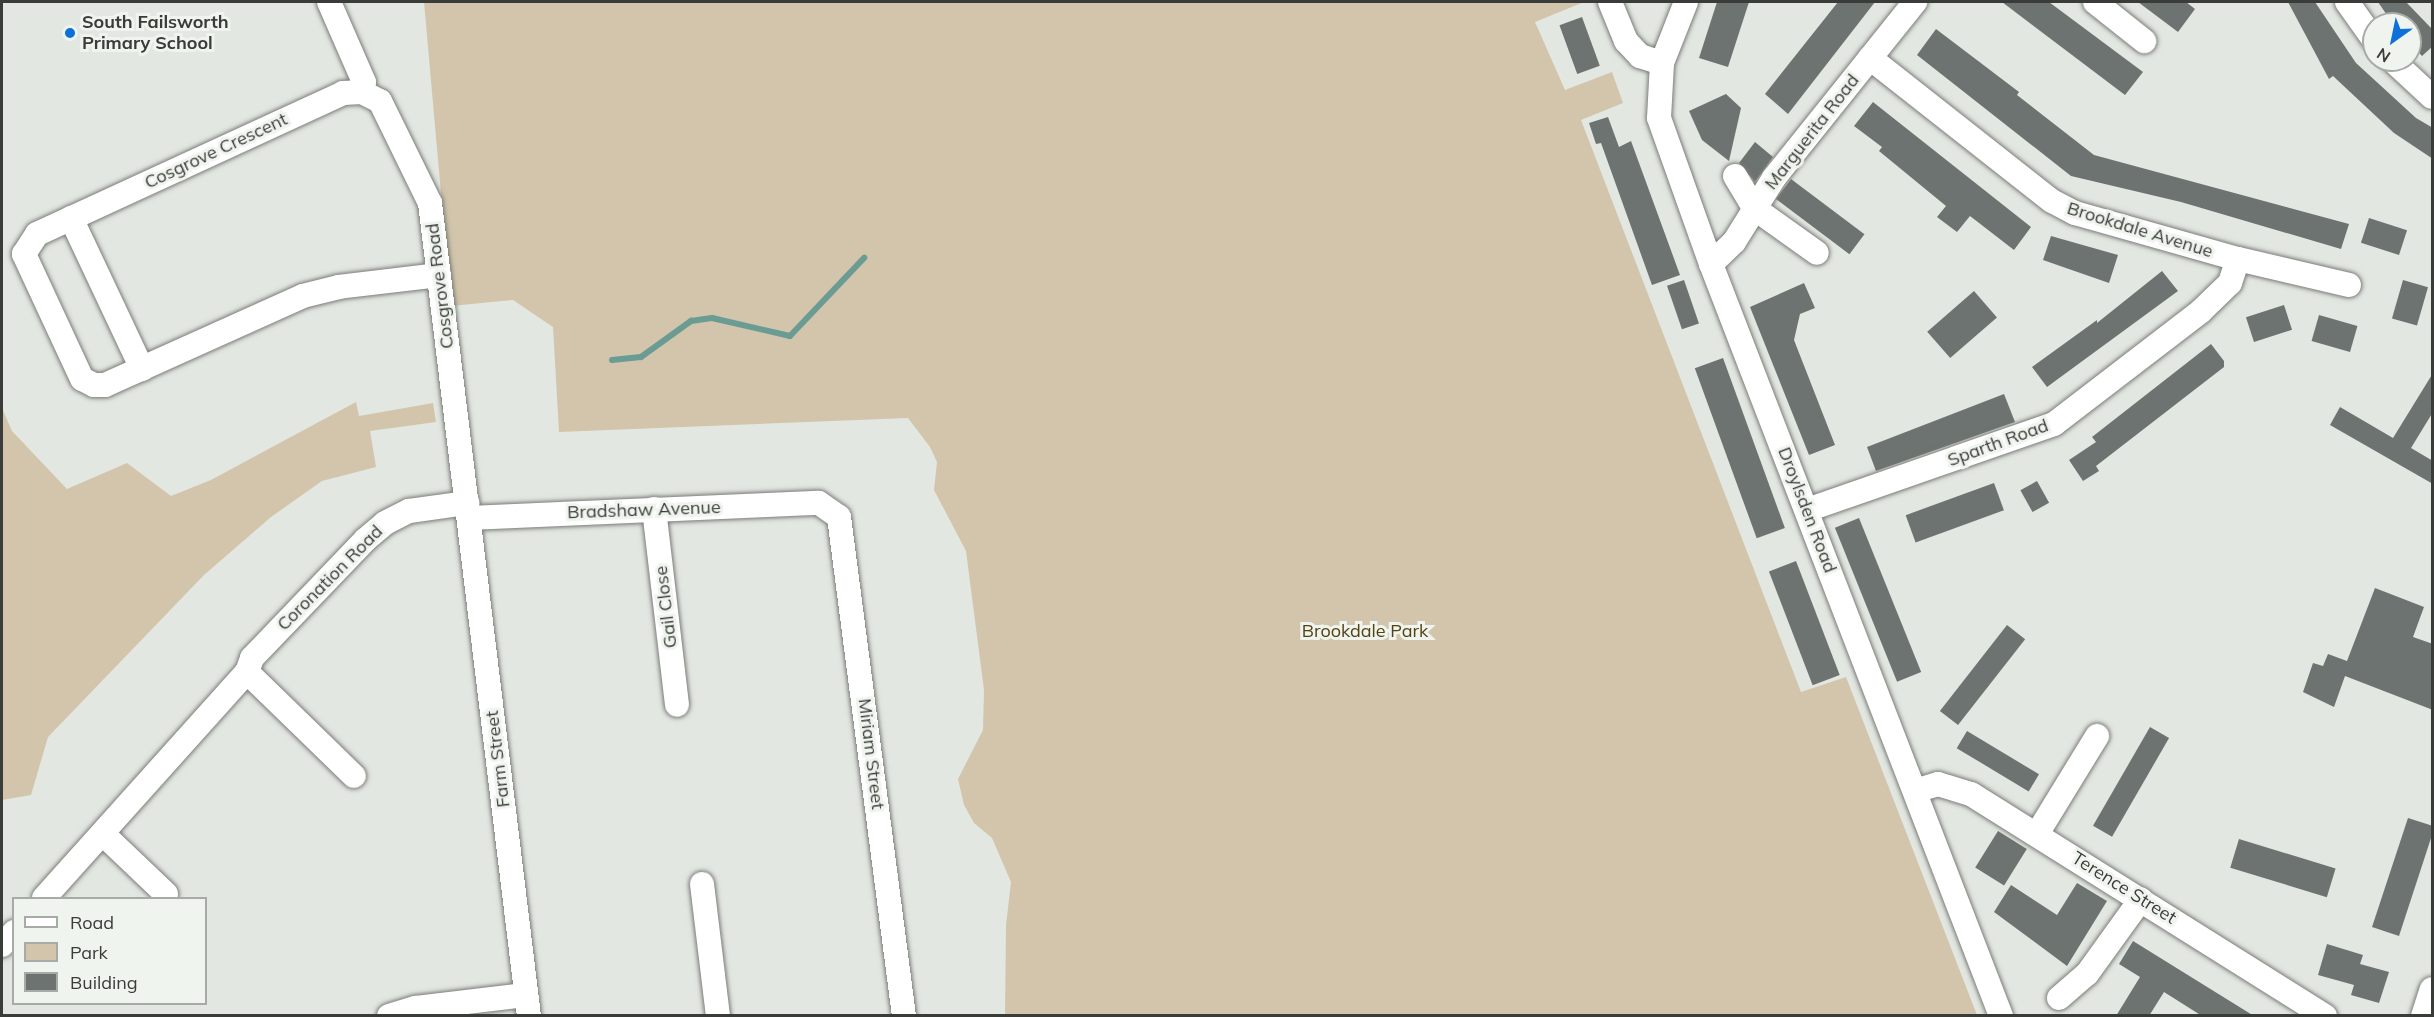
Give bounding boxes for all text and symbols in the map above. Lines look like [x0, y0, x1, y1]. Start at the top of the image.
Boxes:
place label: South Failsworth Primary School [82, 12, 229, 54]
north arrow [2362, 12, 2422, 72]
marker: South Failsworth Primary School [63, 26, 77, 40]
text: N [2373, 44, 2394, 67]
street label: Marguerita Road [1760, 70, 1864, 194]
street label: Cosgrove Crescent [141, 108, 291, 194]
street label: Brookdale Avenue [2064, 198, 2216, 262]
street label: Cosgrove Road [422, 222, 458, 350]
street label: Sparth Road [1945, 415, 2051, 471]
street label: Droylsden Road [1773, 444, 1841, 576]
street label: Bradshaw Avenue [567, 497, 721, 523]
street label: Coronation Road [273, 521, 387, 635]
street label: Gail Close [650, 565, 682, 649]
park label: Brookdale Park [1302, 620, 1428, 642]
street label: Miriam Street [853, 697, 889, 811]
street label: Farm Street [481, 709, 515, 809]
street label: Terence Street [2068, 847, 2180, 929]
legend [12, 897, 207, 1005]
text: Road [70, 911, 114, 934]
text: Park [70, 941, 108, 964]
text: Building [70, 971, 138, 994]

